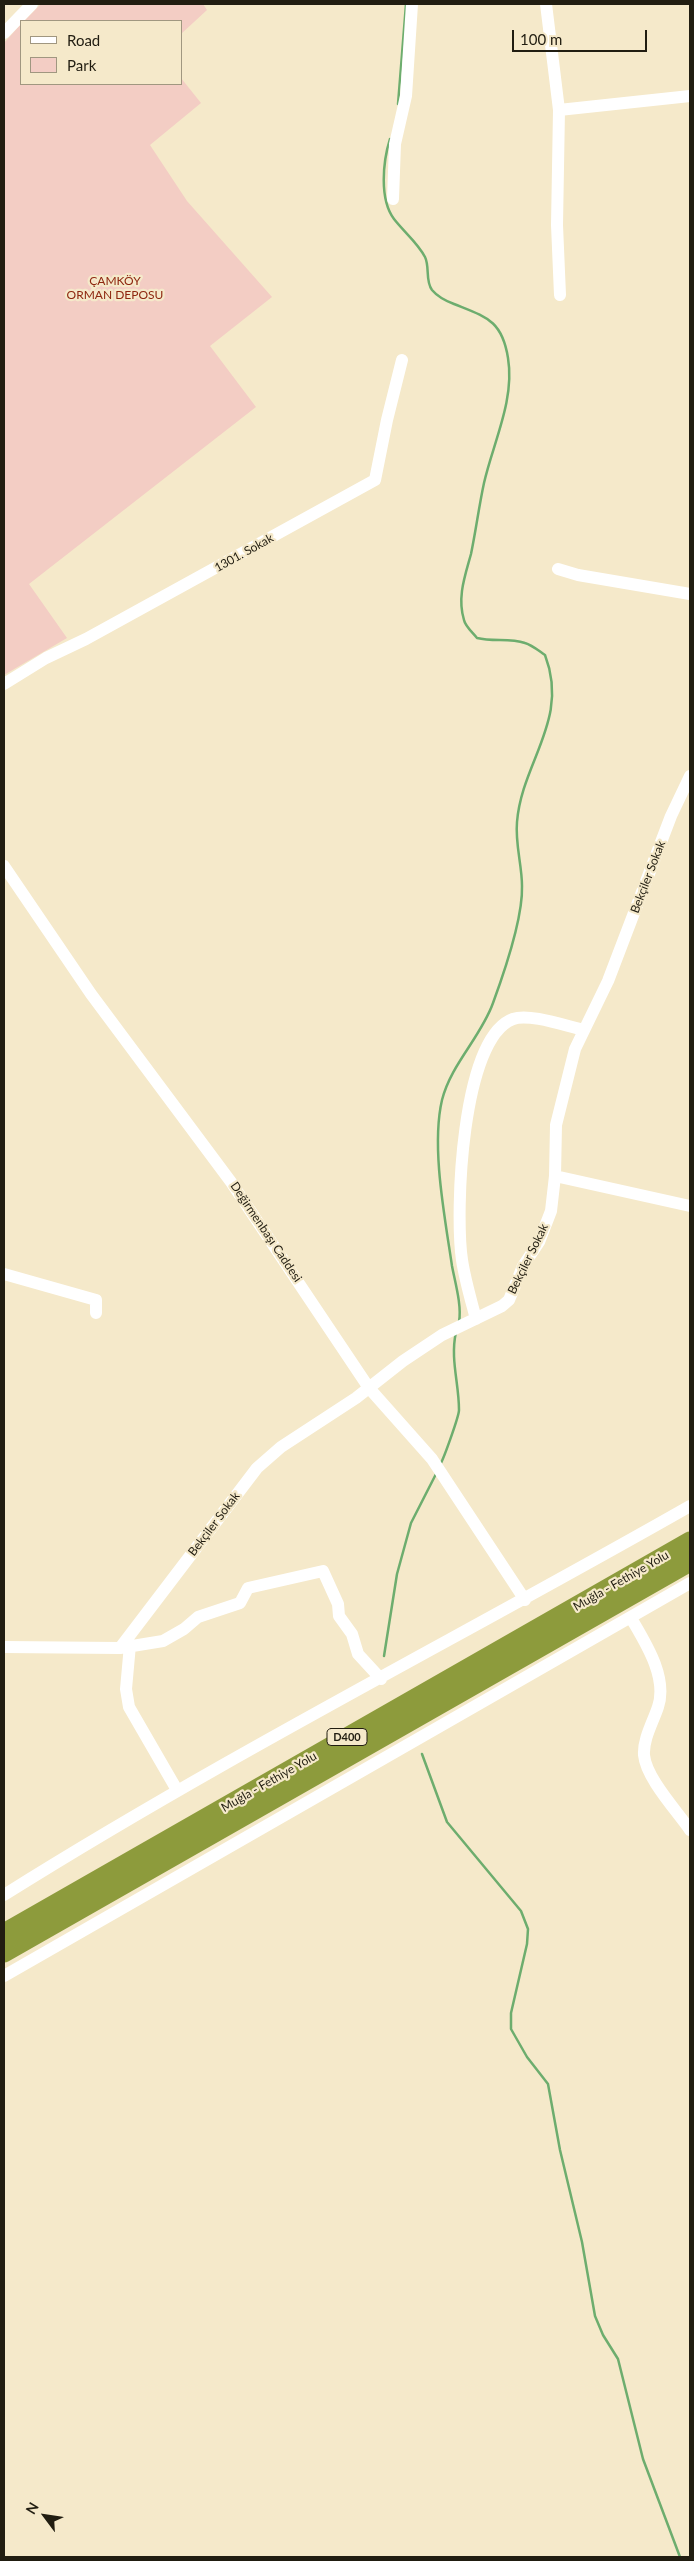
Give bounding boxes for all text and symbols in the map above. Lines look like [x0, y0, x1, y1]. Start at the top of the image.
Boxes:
legend [20, 20, 182, 85]
scale bar [514, 20, 649, 52]
text: 100 m [520, 30, 562, 48]
text: Road [67, 31, 100, 49]
text: Park [67, 56, 96, 74]
park label: ÇAMKÖY ORMAN DEPOSU [67, 274, 163, 302]
street label: 1301. Sokak [212, 531, 276, 575]
street label: Bekçiler Sokak [628, 839, 668, 915]
street label: Değirmenbaşı Caddesi [227, 1179, 305, 1285]
street label: Bekçiler Sokak [505, 1222, 551, 1296]
street label: Bekçiler Sokak [185, 1489, 243, 1559]
street label: Muğla - Fethiye Yolu [571, 1548, 671, 1614]
road number: D400 [327, 1728, 367, 1745]
street label: Muğla - Fethiye Yolu [219, 1749, 319, 1815]
north arrow [20, 2491, 70, 2541]
text: N [22, 2499, 42, 2517]

